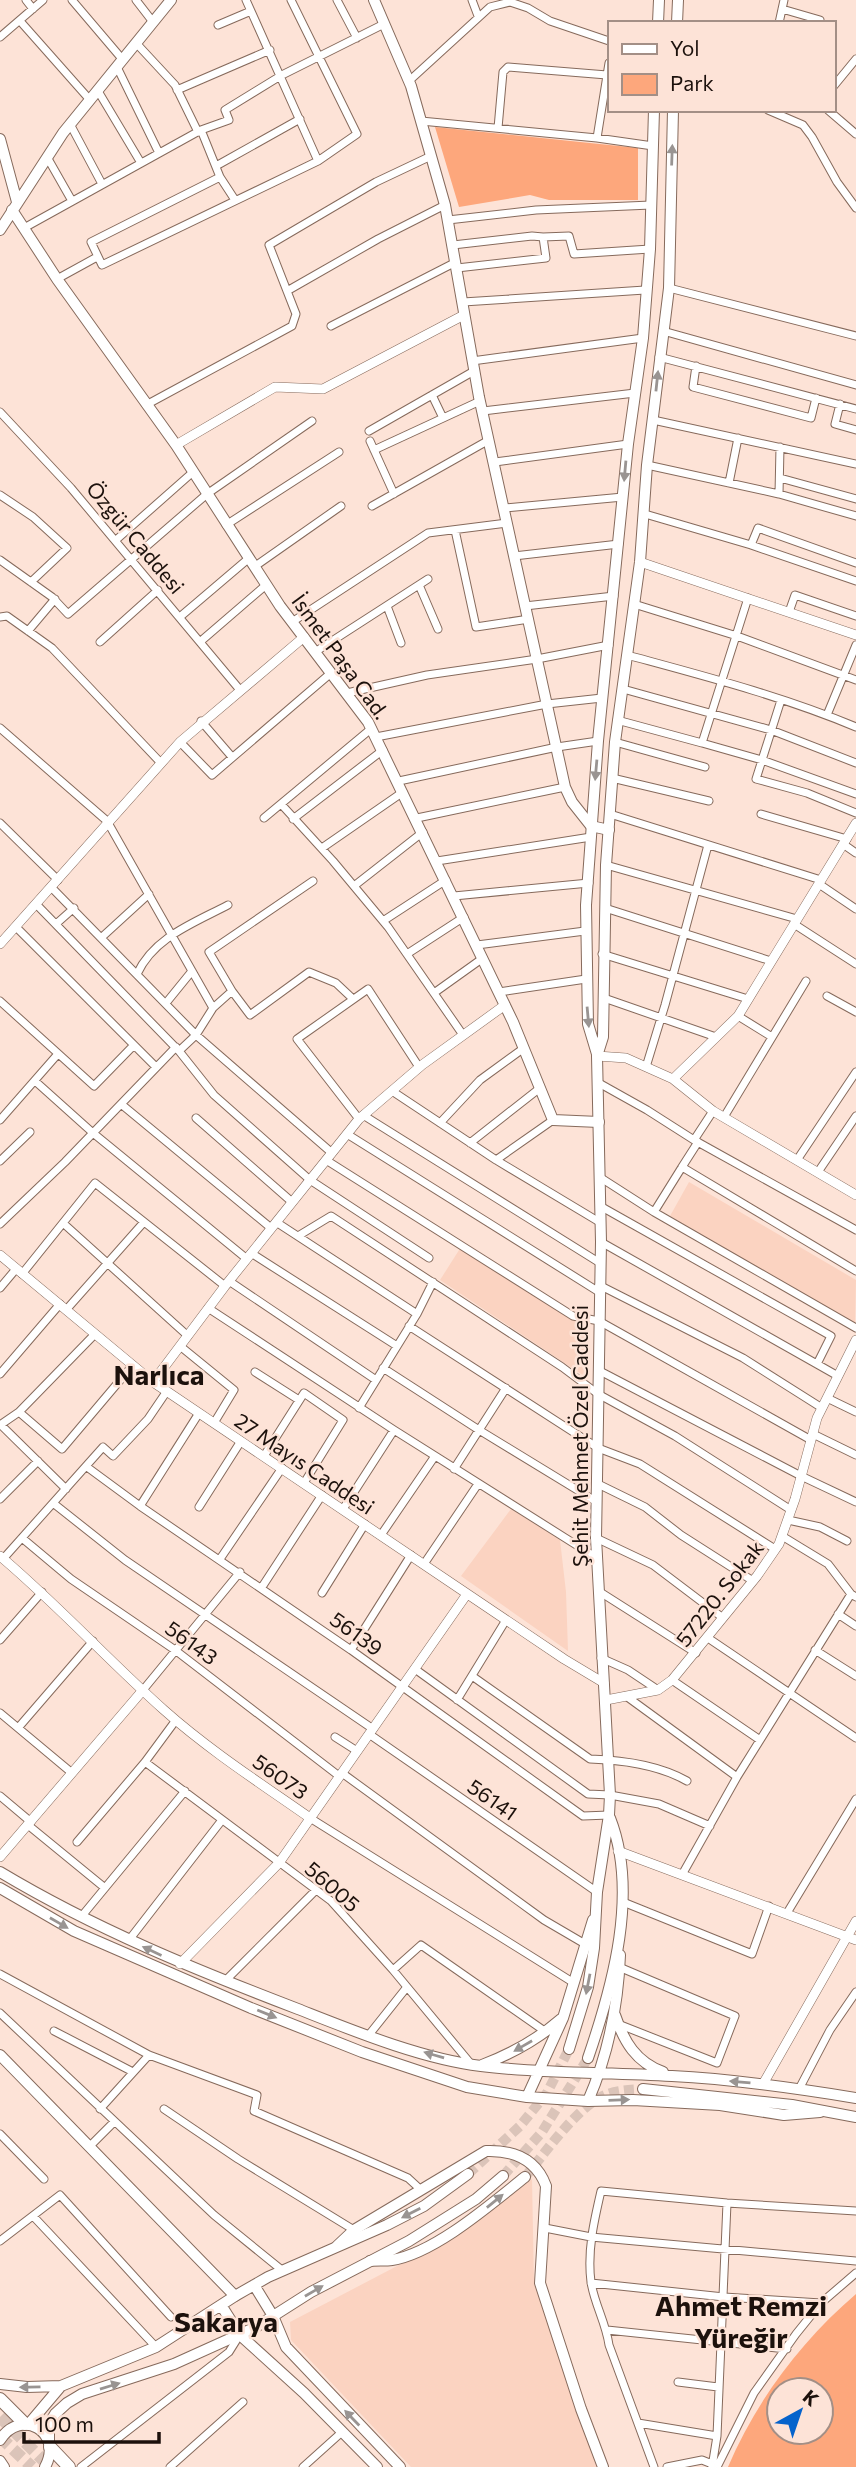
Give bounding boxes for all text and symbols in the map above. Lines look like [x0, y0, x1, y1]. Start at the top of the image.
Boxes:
legend [608, 21, 835, 112]
text: Yol [670, 35, 700, 60]
text: Park [670, 70, 714, 95]
one-way arrow [666, 144, 677, 166]
one-way arrow [652, 370, 663, 392]
one-way arrow [620, 460, 631, 482]
street label: Özgür Caddesi [82, 476, 190, 598]
street label: İsmet Paşa Cad. [287, 589, 395, 723]
one-way arrow [590, 760, 601, 782]
one-way arrow [583, 1006, 594, 1028]
street label: Şehit Mehmet Özel Caddesi [567, 1305, 592, 1567]
district label: Narlıca [113, 1357, 205, 1391]
street label: 27 Mayıs Caddesi [231, 1407, 379, 1519]
street label: 57220. Sokak [670, 1535, 768, 1651]
street label: 56139 [326, 1606, 388, 1660]
street label: 56143 [161, 1615, 223, 1669]
street label: 56073 [249, 1748, 313, 1804]
street label: 56141 [463, 1773, 523, 1825]
street label: 56005 [301, 1855, 365, 1917]
one-way arrow [49, 1916, 69, 1928]
one-way arrow [142, 1945, 162, 1956]
one-way arrow [582, 1973, 593, 1995]
one-way arrow [257, 2008, 277, 2020]
one-way arrow [514, 2040, 533, 2052]
one-way arrow [423, 2050, 444, 2060]
one-way arrow [729, 2076, 751, 2087]
one-way arrow [609, 2095, 631, 2106]
one-way arrow [486, 2193, 504, 2208]
one-way arrow [401, 2206, 421, 2218]
one-way arrow [304, 2285, 323, 2297]
district label: Ahmet Remzi Yüreğir [655, 2288, 827, 2354]
district label: Sakarya [174, 2304, 278, 2338]
north arrow [765, 2376, 835, 2446]
one-way arrow [100, 2380, 121, 2390]
one-way arrow [19, 2381, 41, 2392]
text: K [799, 2385, 824, 2411]
scale bar [24, 2400, 159, 2444]
one-way arrow [345, 2410, 361, 2427]
text: 100 m [35, 2411, 94, 2436]

